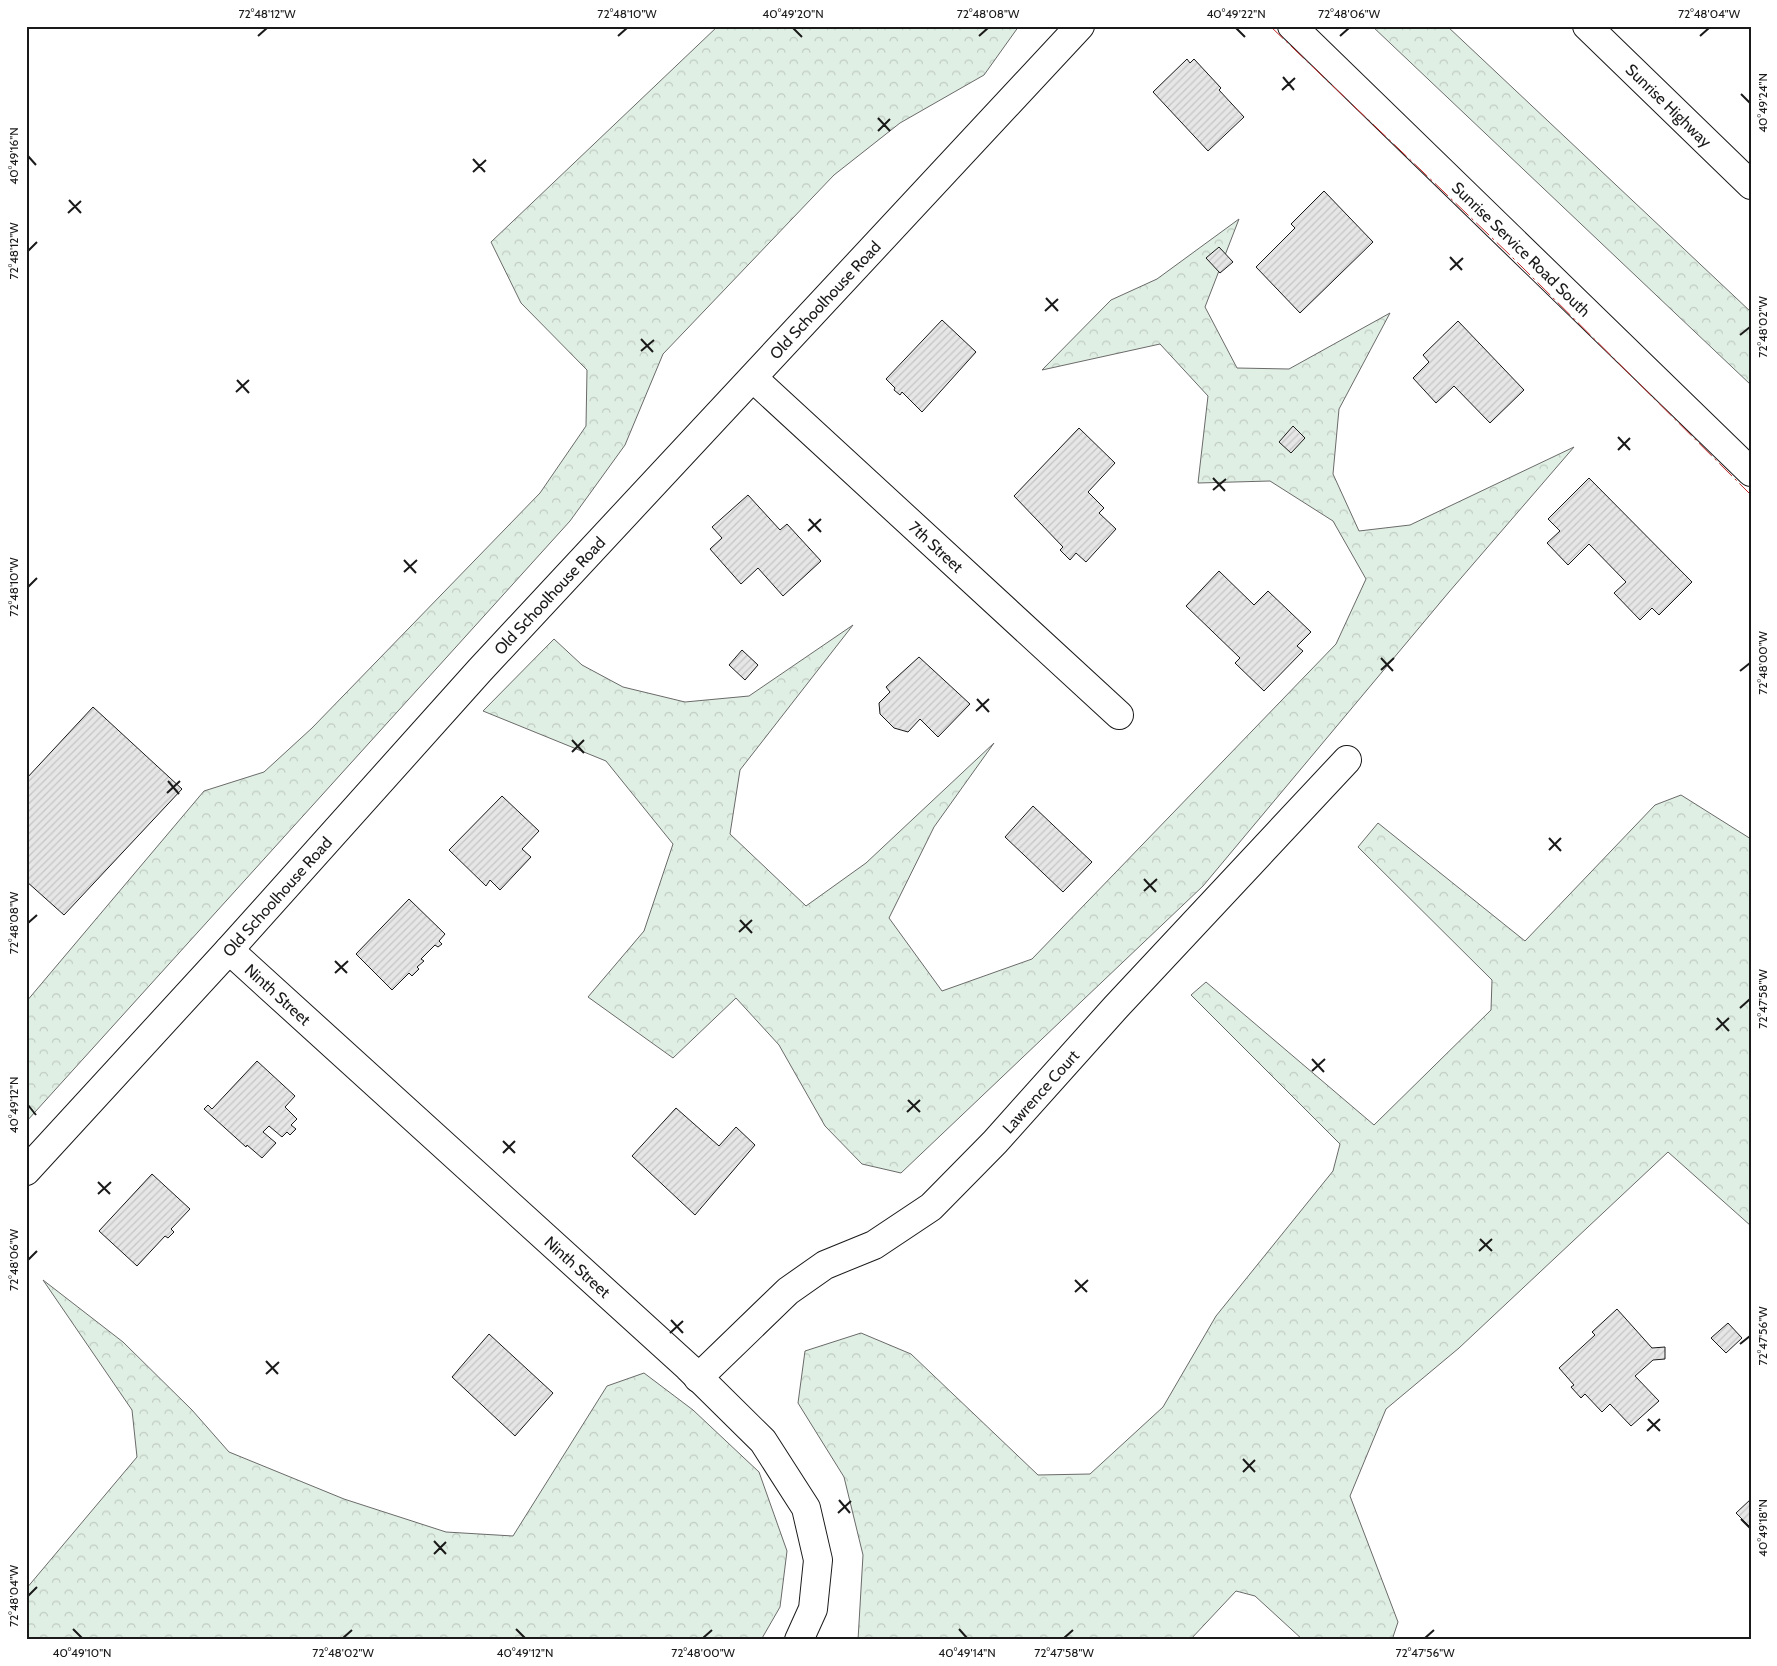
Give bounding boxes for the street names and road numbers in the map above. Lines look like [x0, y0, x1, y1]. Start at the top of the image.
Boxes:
street label: Sunrise Highway [1622, 60, 1716, 151]
street label: Sunrise Service Road South [1448, 178, 1595, 320]
street label: Old Schoolhouse Road [765, 237, 884, 363]
street label: 7th Street [905, 517, 968, 577]
street label: Old Schoolhouse Road [490, 533, 609, 658]
street label: Old Schoolhouse Road [218, 833, 336, 960]
street label: Ninth Street [241, 960, 315, 1029]
street label: Lawrence Court [998, 1045, 1083, 1137]
street label: Ninth Street [541, 1232, 615, 1302]

